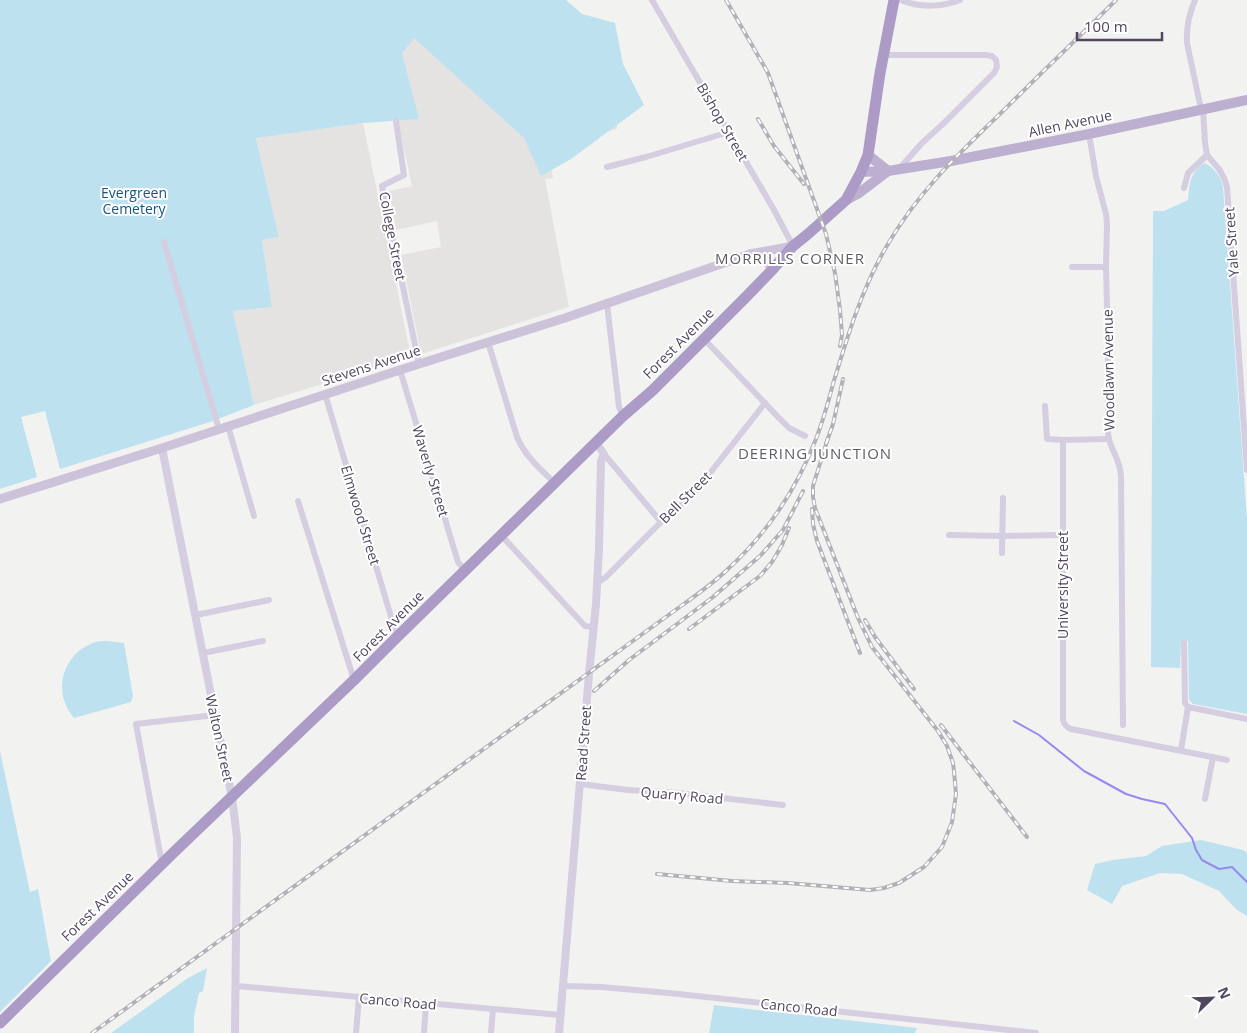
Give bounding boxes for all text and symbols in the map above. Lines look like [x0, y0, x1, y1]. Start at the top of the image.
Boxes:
scale bar [1077, 10, 1162, 42]
text: 100 m [1084, 16, 1128, 36]
street label: Bishop Street [693, 79, 753, 165]
street label: Allen Avenue [1027, 105, 1114, 141]
park label: Evergreen Cemetery [101, 183, 167, 218]
street label: College Street [375, 190, 411, 282]
street label: Yale Street [1219, 207, 1243, 277]
district label: MORRILLS CORNER [715, 248, 865, 268]
street label: Forest Avenue [638, 303, 718, 383]
street label: Woodlawn Avenue [1097, 309, 1119, 431]
street label: Stevens Avenue [319, 340, 423, 390]
street label: Waverly Street [408, 423, 454, 519]
district label: DEERING JUNCTION [738, 443, 892, 463]
street label: Elmwood Street [337, 463, 385, 567]
street label: Bell Street [655, 467, 715, 527]
street label: University Street [1053, 531, 1072, 639]
street label: Forest Avenue [348, 586, 428, 666]
street label: Walton Street [201, 693, 239, 783]
street label: Read Street [571, 705, 595, 781]
street label: Quarry Road [640, 782, 724, 808]
street label: Forest Avenue [57, 867, 137, 945]
north arrow [1187, 973, 1237, 1023]
text: N [1213, 984, 1235, 1002]
street label: Canco Road [359, 988, 437, 1014]
street label: Canco Road [760, 994, 838, 1020]

